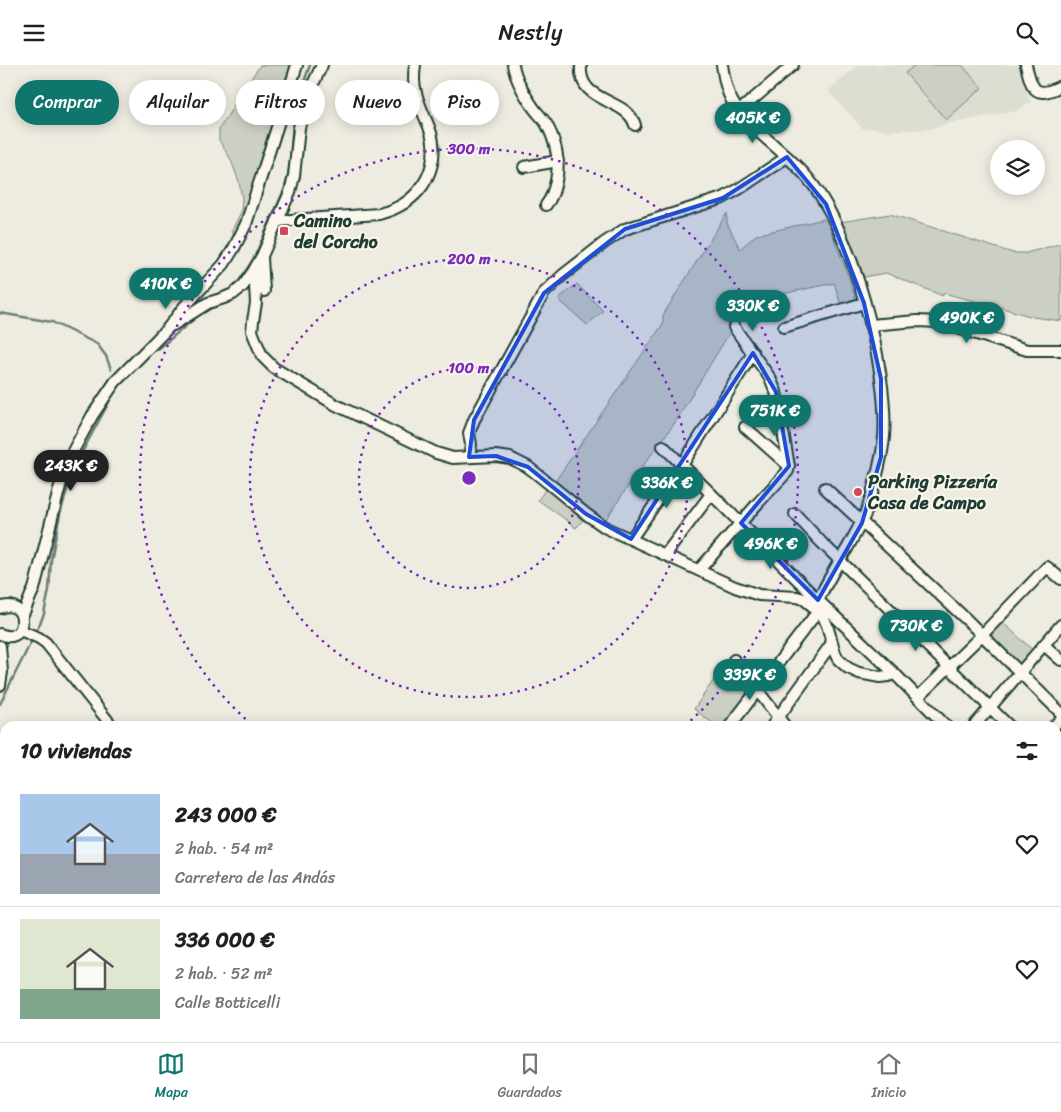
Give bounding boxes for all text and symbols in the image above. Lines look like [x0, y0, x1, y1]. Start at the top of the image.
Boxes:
text: Nestly [499, 13, 562, 52]
icon: menu [20, 19, 48, 47]
icon: search [1013, 19, 1041, 47]
chip: Comprar [15, 80, 119, 125]
chip: Alquilar [129, 80, 226, 125]
chip: Filtros [236, 80, 325, 125]
chip: Nuevo [335, 80, 420, 125]
chip: Piso [430, 80, 499, 125]
pin: 405K € [712, 101, 794, 144]
text: 405K € [726, 103, 780, 132]
text: 300 m [447, 136, 491, 162]
map controls [990, 140, 1045, 195]
button: layers [990, 140, 1045, 195]
place label: Camino del Corcho [293, 205, 378, 258]
marker: Camino del Corcho [278, 225, 290, 237]
text: 200 m [446, 246, 491, 272]
pin: 410K € [125, 267, 207, 310]
text: 410K € [140, 269, 192, 298]
pin: 330K € [712, 289, 794, 332]
text: 330K € [727, 291, 779, 320]
pin: 490K € [926, 301, 1008, 344]
text: 490K € [940, 303, 994, 332]
text: 100 m [449, 355, 490, 381]
pin: 751K € [734, 395, 816, 437]
text: 751K € [750, 396, 800, 425]
pin: 243K € [30, 449, 112, 492]
text: 243K € [45, 451, 97, 480]
place label: Parking Pizzería Casa de Campo [867, 466, 998, 519]
pin: 336K € [626, 467, 708, 509]
text: 336K € [641, 468, 693, 497]
centre of rings [460, 469, 478, 487]
marker: Parking Pizzería Casa de Campo [852, 486, 864, 498]
pin: 496K € [730, 527, 812, 570]
text: 496K € [744, 529, 798, 558]
pin: 730K € [875, 609, 957, 652]
text: 730K € [890, 611, 942, 640]
pin: 339K € [709, 659, 791, 701]
text: 339K € [724, 660, 776, 689]
text: 10 viviendas [20, 732, 132, 770]
icon: filters [1013, 737, 1041, 765]
text: 243 000 € [175, 796, 276, 834]
icon: home [60, 814, 120, 874]
icon: heart [1013, 830, 1041, 858]
text: 2 hab. · 54 m² [175, 834, 273, 863]
text: Carretera de las Andás [175, 863, 335, 892]
text: 336 000 € [175, 921, 275, 959]
icon: home [60, 939, 120, 999]
icon: heart [1013, 955, 1041, 983]
text: 2 hab. · 52 m² [175, 959, 273, 988]
text: Calle Botticelli [175, 988, 280, 1017]
tab: Mapa [155, 1050, 188, 1105]
tab: Guardados [497, 1050, 562, 1105]
tab: Inicio [871, 1050, 906, 1105]

